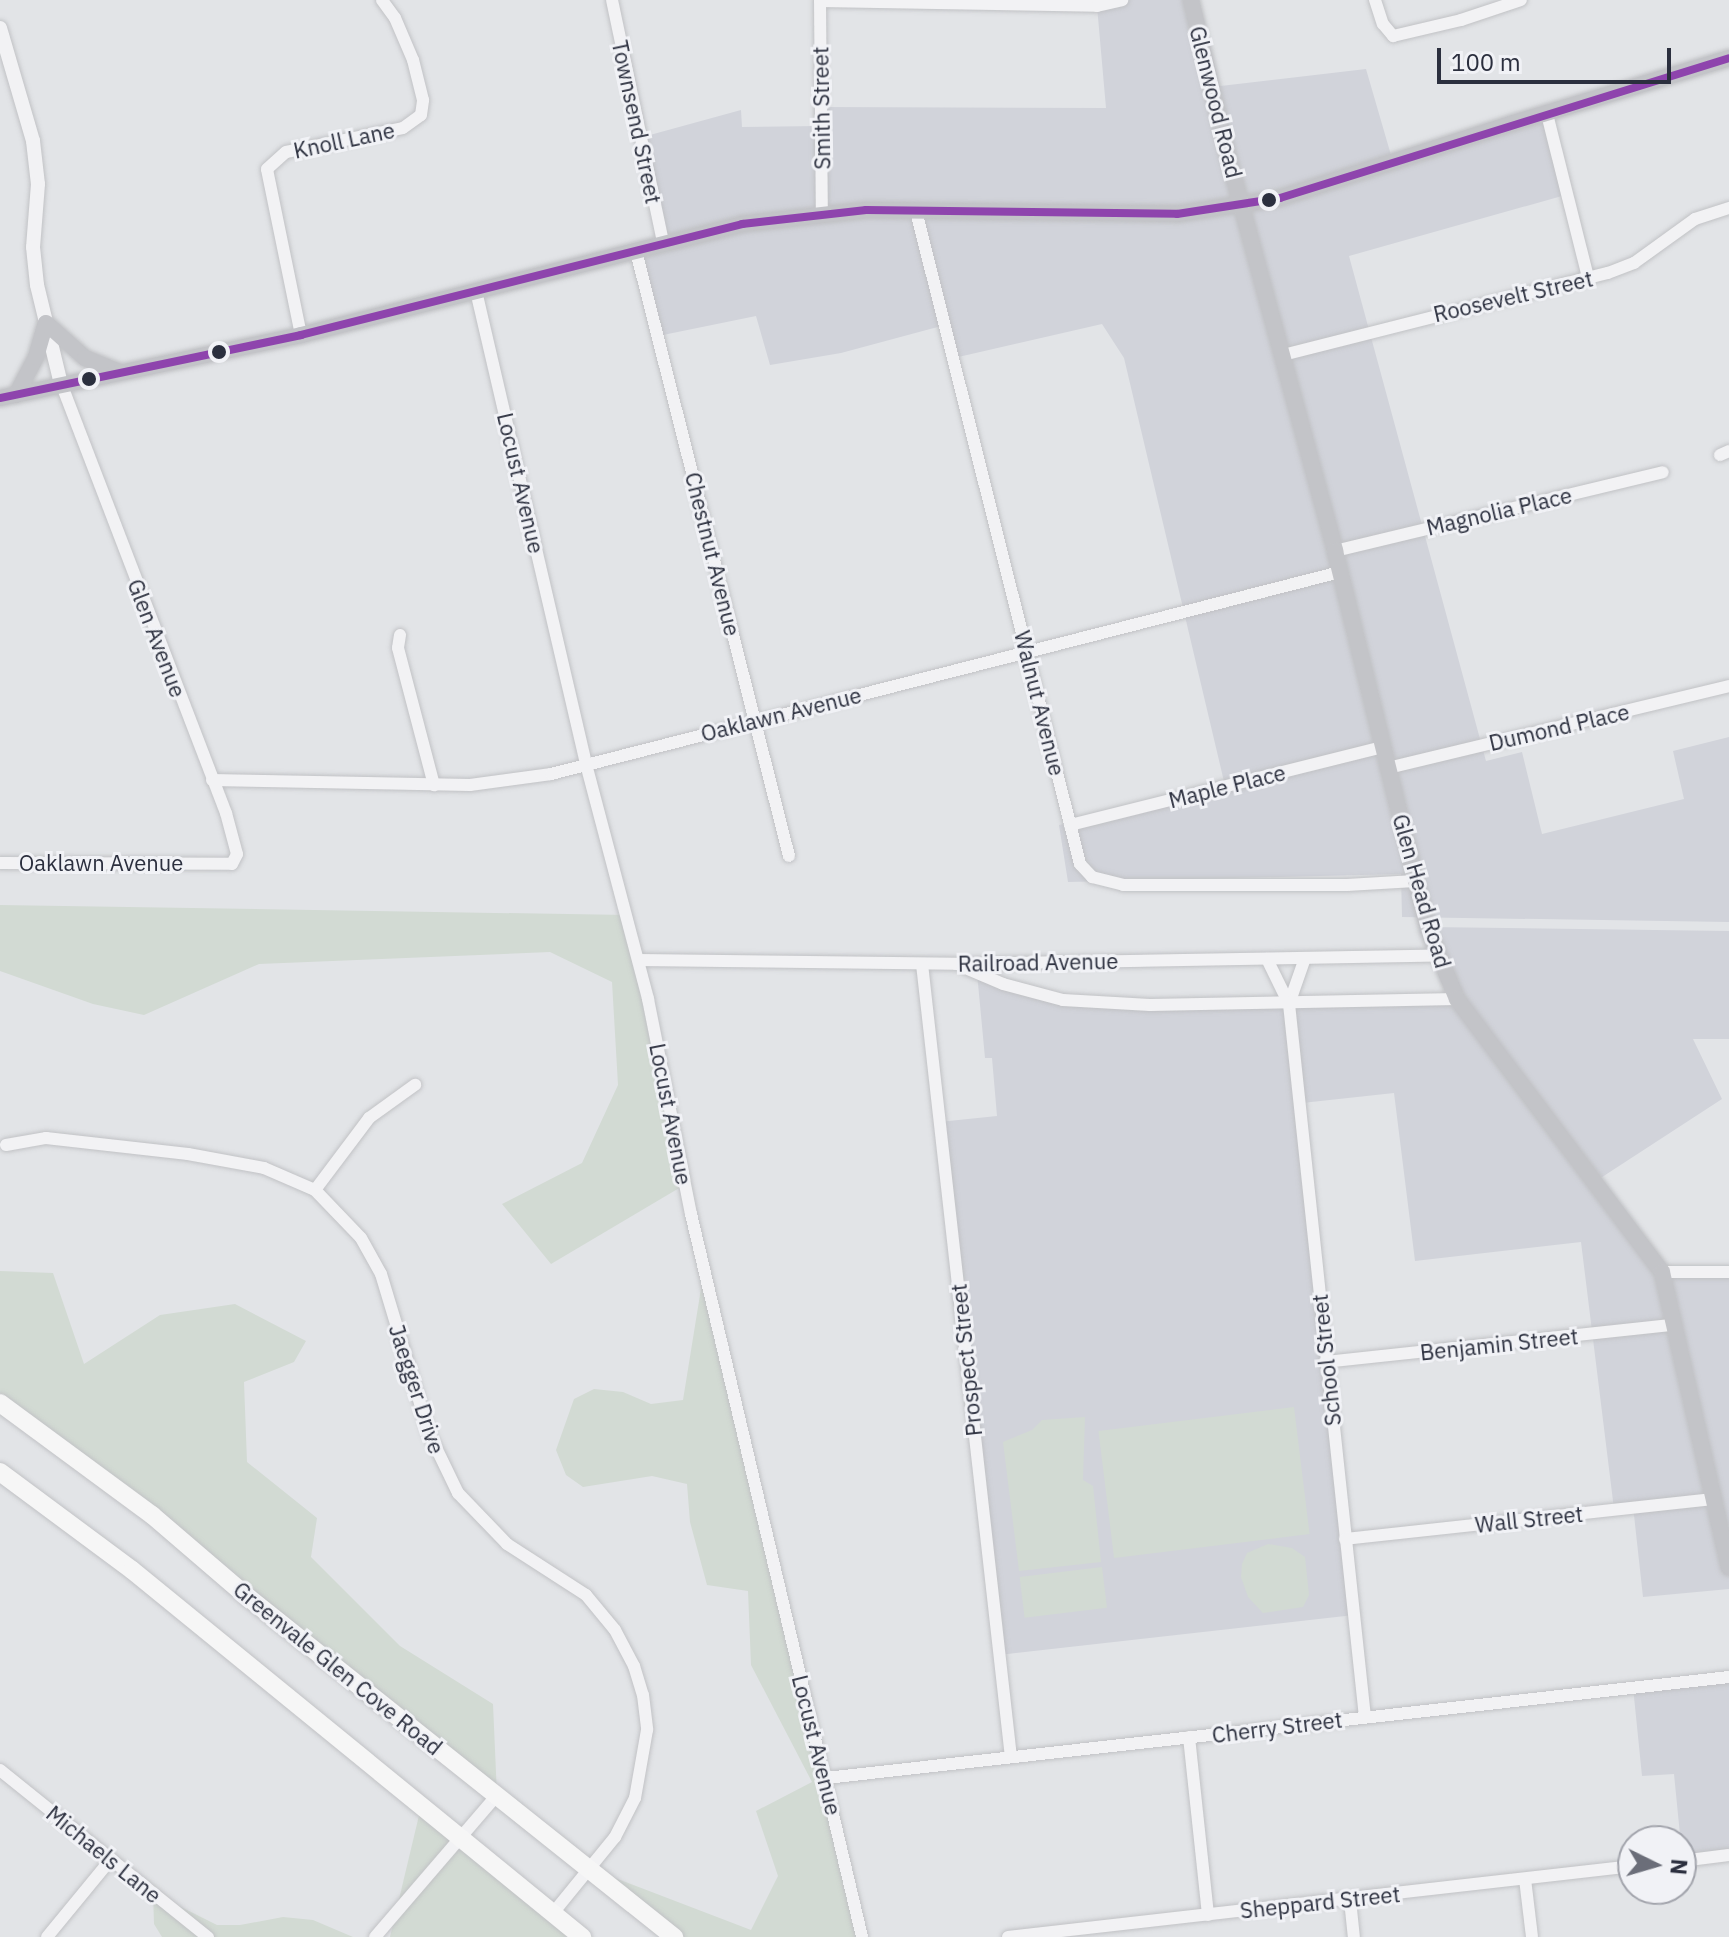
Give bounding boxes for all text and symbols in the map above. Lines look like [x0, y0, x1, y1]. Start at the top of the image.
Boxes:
street label: Glenwood Road [1184, 23, 1248, 181]
scale bar [1441, 32, 1675, 82]
street label: Townsend Street [607, 38, 667, 206]
street label: Smith Street [807, 46, 835, 170]
text: 100 m [1451, 46, 1521, 78]
street label: Knoll Lane [291, 116, 397, 164]
unlabelled marker [1261, 192, 1277, 208]
street label: Roosevelt Street [1431, 265, 1595, 327]
unlabelled marker [211, 344, 227, 360]
unlabelled marker [81, 371, 97, 387]
street label: Locust Avenue [492, 410, 550, 556]
street label: Chestnut Avenue [680, 469, 746, 639]
street label: Magnolia Place [1424, 481, 1574, 541]
street label: Glen Avenue [122, 575, 192, 701]
street label: Walnut Avenue [1009, 628, 1071, 778]
street label: Oaklawn Avenue [698, 681, 864, 747]
street label: Dumond Place [1486, 698, 1632, 756]
street label: Maple Place [1166, 759, 1288, 813]
street label: Glen Head Road [1387, 811, 1457, 971]
street label: Oaklawn Avenue [19, 850, 183, 876]
street label: Railroad Avenue [958, 947, 1118, 977]
street label: Locust Avenue [644, 1041, 698, 1187]
street label: Prospect Street [945, 1282, 987, 1438]
street label: School Street [1306, 1293, 1346, 1427]
street label: Jaegger Drive [384, 1321, 450, 1457]
street label: Benjamin Street [1419, 1323, 1579, 1365]
street label: Wall Street [1474, 1500, 1584, 1538]
street label: Greenvale Glen Cove Road [228, 1576, 448, 1760]
street label: Locust Avenue [787, 1672, 847, 1818]
street label: Cherry Street [1210, 1706, 1344, 1748]
street label: Michaels Lane [41, 1800, 167, 1908]
north arrow [1617, 1825, 1697, 1905]
text: N [1664, 1858, 1695, 1876]
street label: Sheppard Street [1239, 1880, 1401, 1924]

